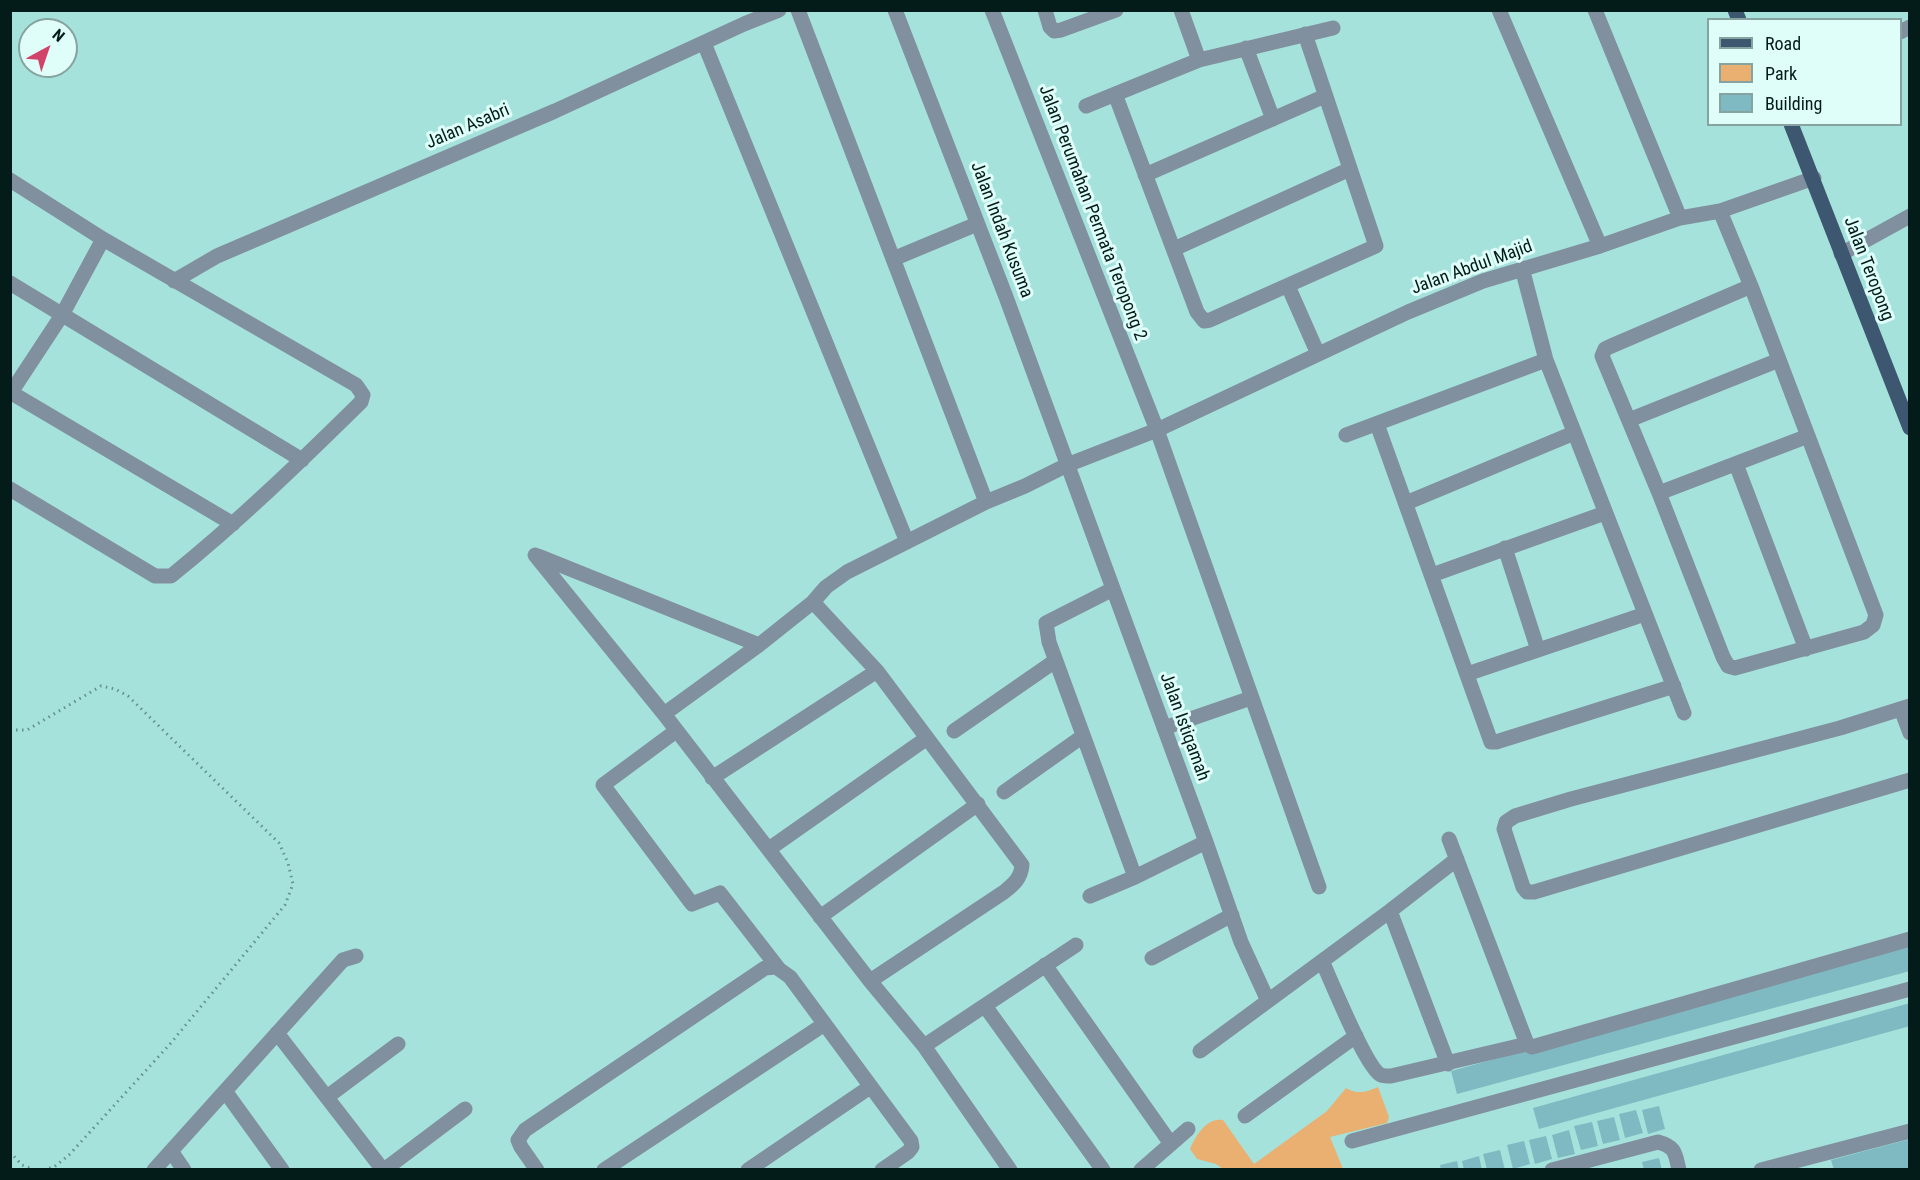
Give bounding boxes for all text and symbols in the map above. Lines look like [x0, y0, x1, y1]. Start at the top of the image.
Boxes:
north arrow [18, 18, 78, 78]
legend [1707, 18, 1902, 126]
text: N [49, 25, 68, 46]
text: Road [1765, 33, 1801, 54]
text: Park [1765, 63, 1797, 84]
street label: Jalan Perumahan Permata Teropong 2 [1033, 82, 1151, 344]
text: Building [1765, 93, 1822, 114]
street label: Jalan Asabri [423, 100, 513, 154]
street label: Jalan Indah Kusuma [965, 159, 1037, 301]
street label: Jalan Teropong [1838, 214, 1898, 324]
street label: Jalan Abdul Majid [1408, 236, 1536, 300]
street label: Jalan Istiqamah [1154, 670, 1214, 784]

